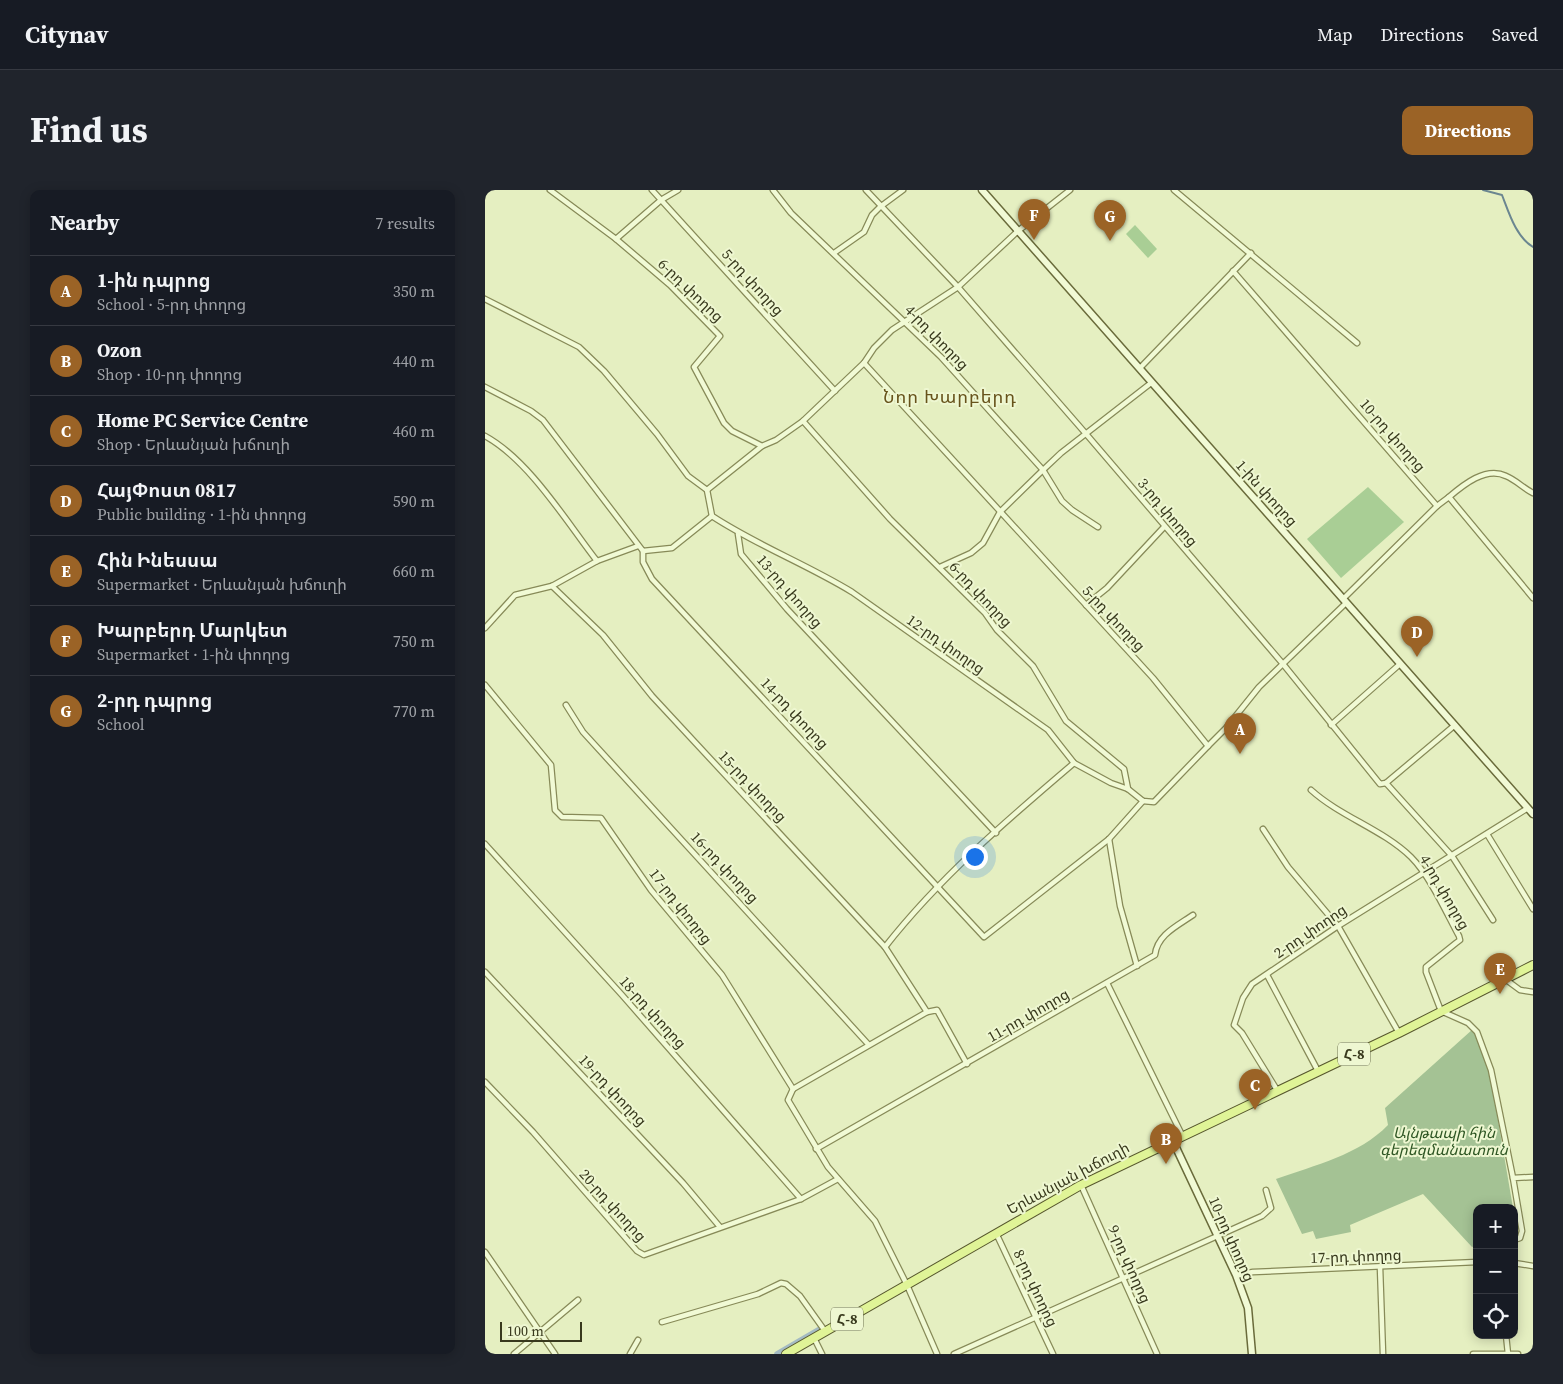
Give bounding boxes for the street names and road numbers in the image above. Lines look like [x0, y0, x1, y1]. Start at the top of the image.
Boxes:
street label: 5-րդ փողոց [717, 244, 789, 320]
street label: 6-րդ փողոց [654, 253, 728, 327]
street label: 4-րդ փողոց [900, 300, 974, 374]
street label: 10-րդ փողոց [1355, 394, 1431, 476]
street label: 1-ին փողոց [1231, 455, 1303, 531]
street label: 3-րդ փողոց [1133, 473, 1203, 551]
street label: 13-րդ փողոց [752, 550, 828, 632]
street label: 6-րդ փողոց [945, 556, 1017, 632]
street label: 5-րդ փողոց [1078, 580, 1150, 656]
street label: 12-րդ փողոց [903, 609, 989, 679]
street label: 14-րդ փողոց [756, 672, 834, 754]
street label: 15-րդ փողոց [714, 745, 792, 827]
street label: 16-րդ փողոց [686, 826, 764, 908]
street label: 4-րդ փողոց [1415, 850, 1475, 934]
street label: 17-րդ փողոց [645, 864, 717, 948]
street label: 2-րդ փողոց [1269, 899, 1351, 963]
street label: 18-րդ փողոց [615, 971, 691, 1053]
street label: 11-րդ փողոց [983, 983, 1073, 1047]
road number: Հ-8 [1338, 1042, 1370, 1066]
street label: 19-րդ փողոց [574, 1049, 652, 1131]
street label: Երևանյան խճուղի [1003, 1137, 1133, 1219]
street label: 20-րդ փողոց [575, 1164, 651, 1246]
street label: 10-րդ փողոց [1204, 1193, 1260, 1285]
street label: 9-րդ փողոց [1103, 1221, 1157, 1307]
street label: 17-րդ փողոց [1310, 1244, 1402, 1268]
street label: 8-րդ փողոց [1009, 1246, 1063, 1330]
road number: Հ-8 [831, 1308, 863, 1330]

